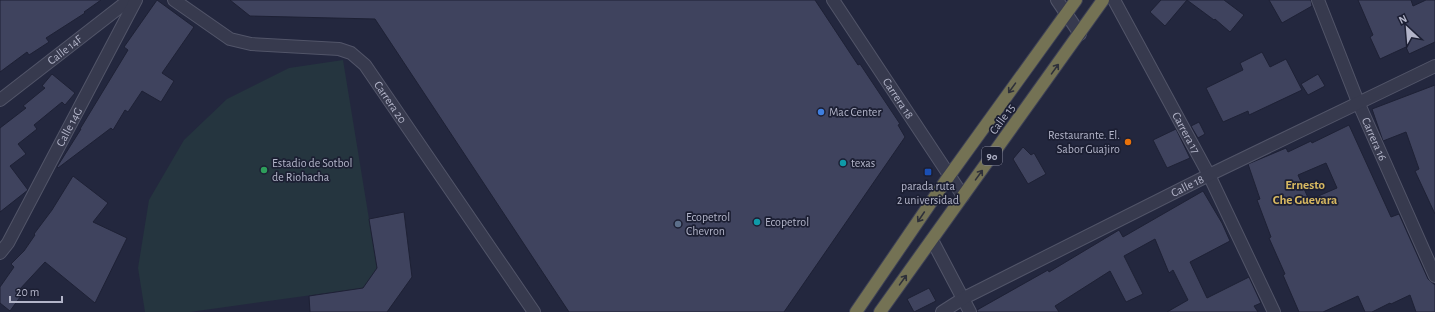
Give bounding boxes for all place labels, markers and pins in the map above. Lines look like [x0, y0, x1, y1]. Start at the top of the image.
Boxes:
place label: Mac Center [829, 106, 881, 118]
marker: Mac Center [816, 107, 826, 117]
place label: Restaurante. El. Sabor Guajiro [1048, 129, 1120, 156]
marker: Restaurante. El. Sabor Guajiro [1123, 137, 1133, 147]
place label: Estadio de Sotbol de Riohacha [272, 157, 352, 183]
place label: texas [851, 157, 875, 169]
marker: texas [838, 158, 848, 168]
marker: Estadio de Sotbol de Riohacha [259, 165, 269, 175]
marker: parada ruta 2 universidad [923, 167, 933, 177]
place label: parada ruta 2 universidad [897, 180, 959, 206]
place label: Ecopetrol Chevron [686, 211, 730, 237]
place label: Ecopetrol [765, 216, 809, 228]
marker: Ecopetrol [752, 217, 762, 227]
marker: Ecopetrol Chevron [673, 219, 683, 229]

